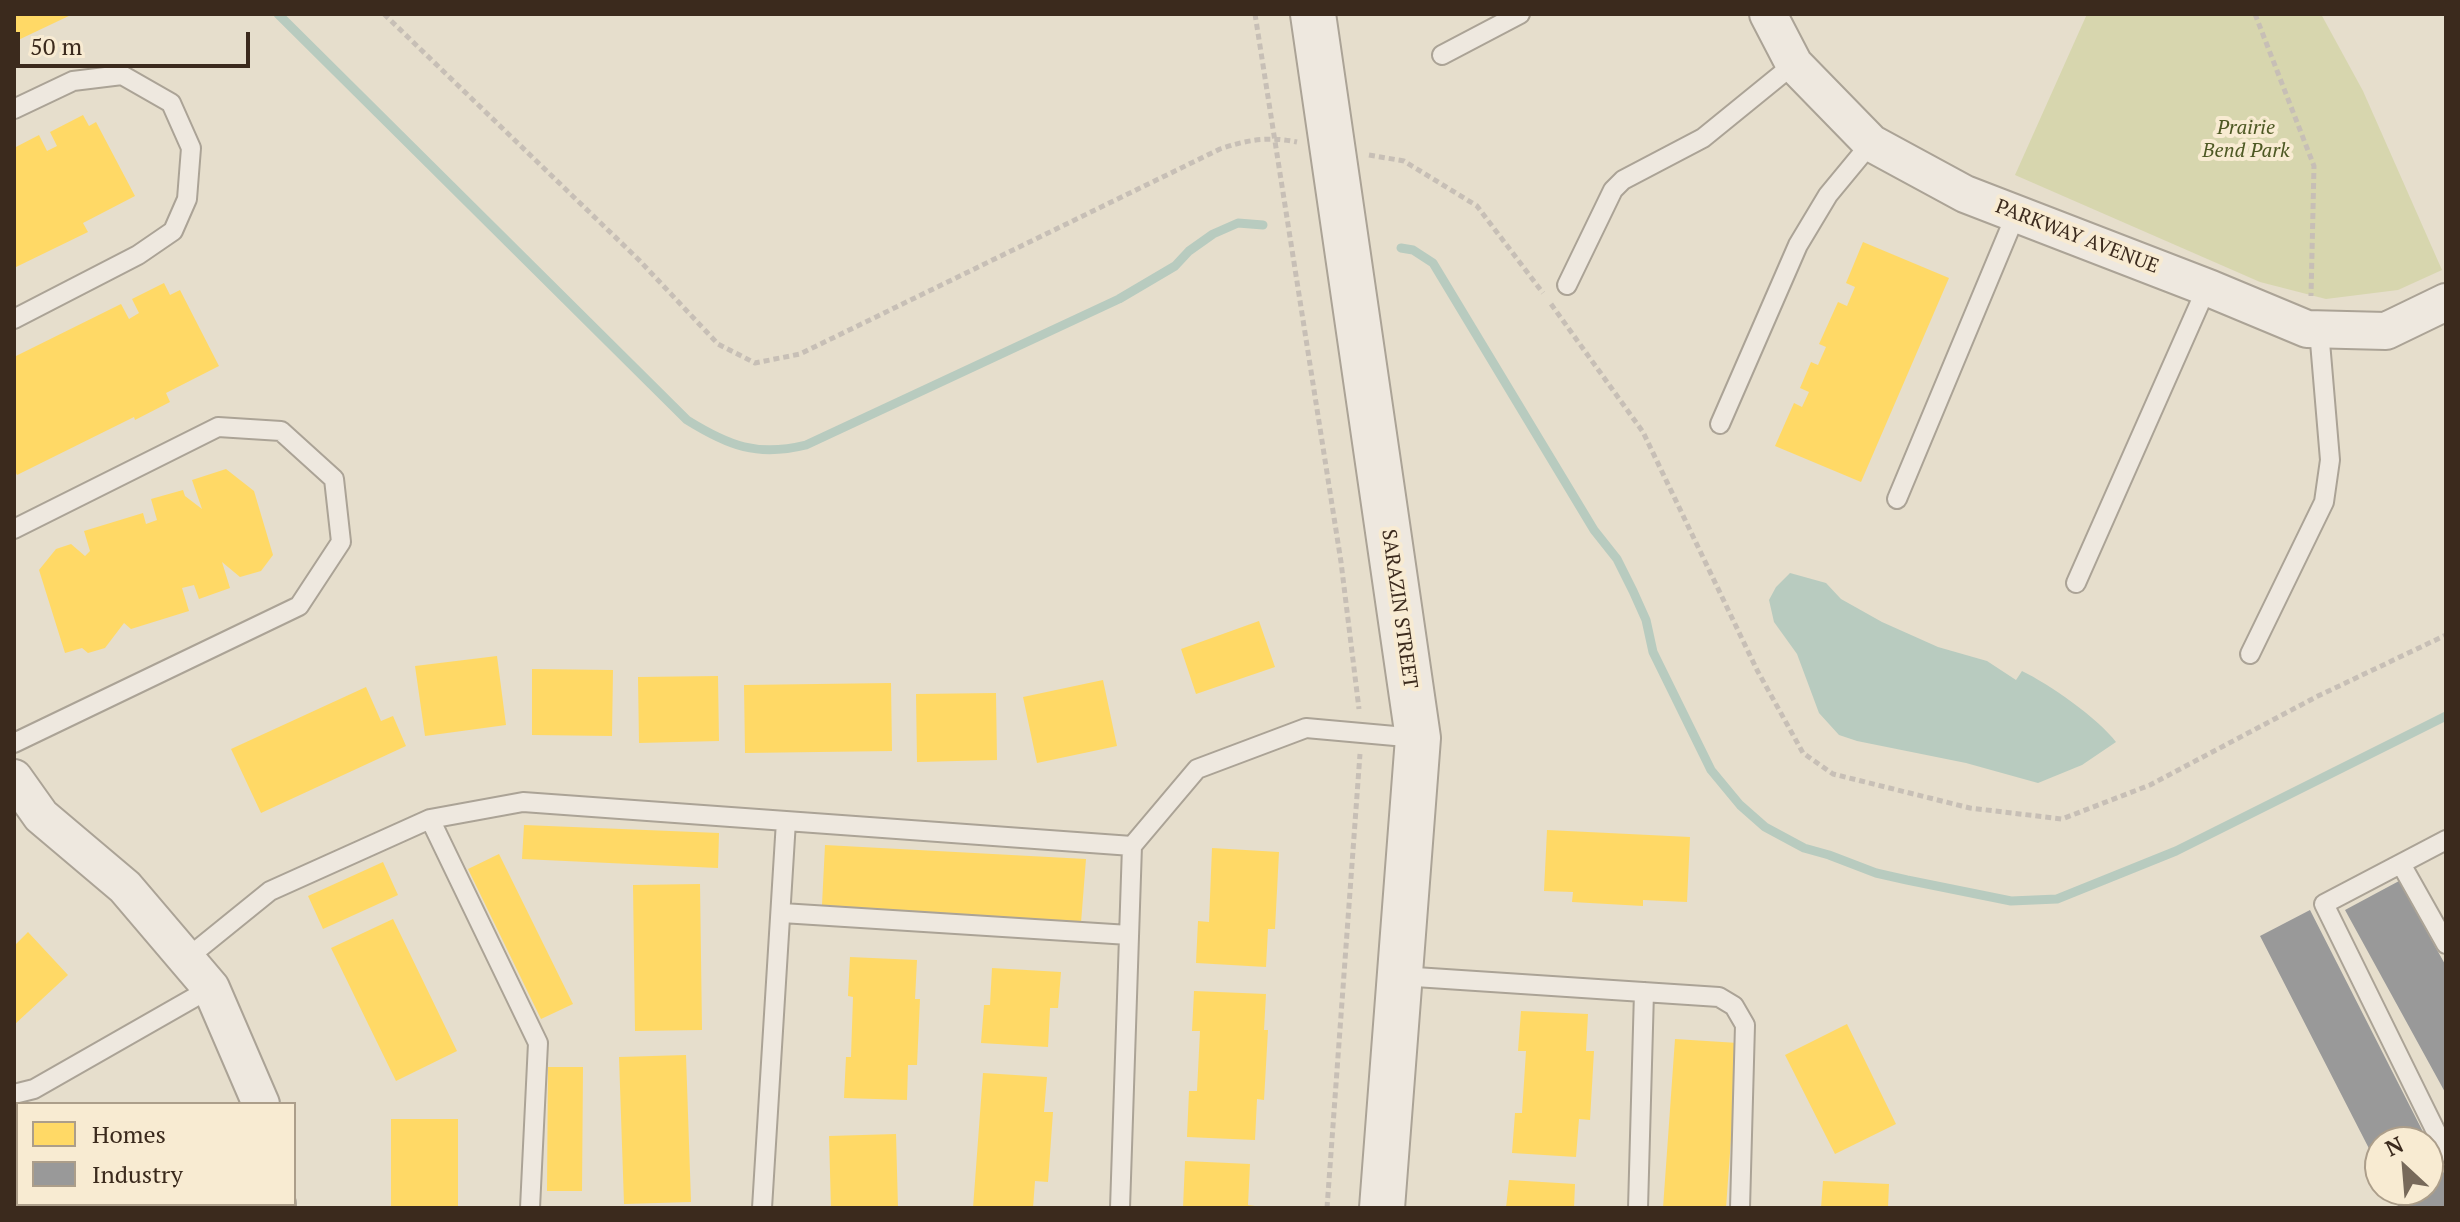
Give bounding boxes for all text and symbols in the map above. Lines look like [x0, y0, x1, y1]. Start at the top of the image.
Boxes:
scale bar [20, 16, 254, 66]
text: 50 m [30, 30, 82, 62]
park label: Prairie Bend Park [2202, 116, 2290, 163]
street label: PARKWAY AVENUE [1992, 195, 2162, 279]
street label: SARAZIN STREET [1376, 528, 1422, 690]
legend [16, 1102, 296, 1206]
text: Homes [92, 1118, 166, 1150]
north arrow [2364, 1126, 2444, 1206]
text: N [2380, 1129, 2408, 1162]
text: Industry [92, 1158, 183, 1190]

